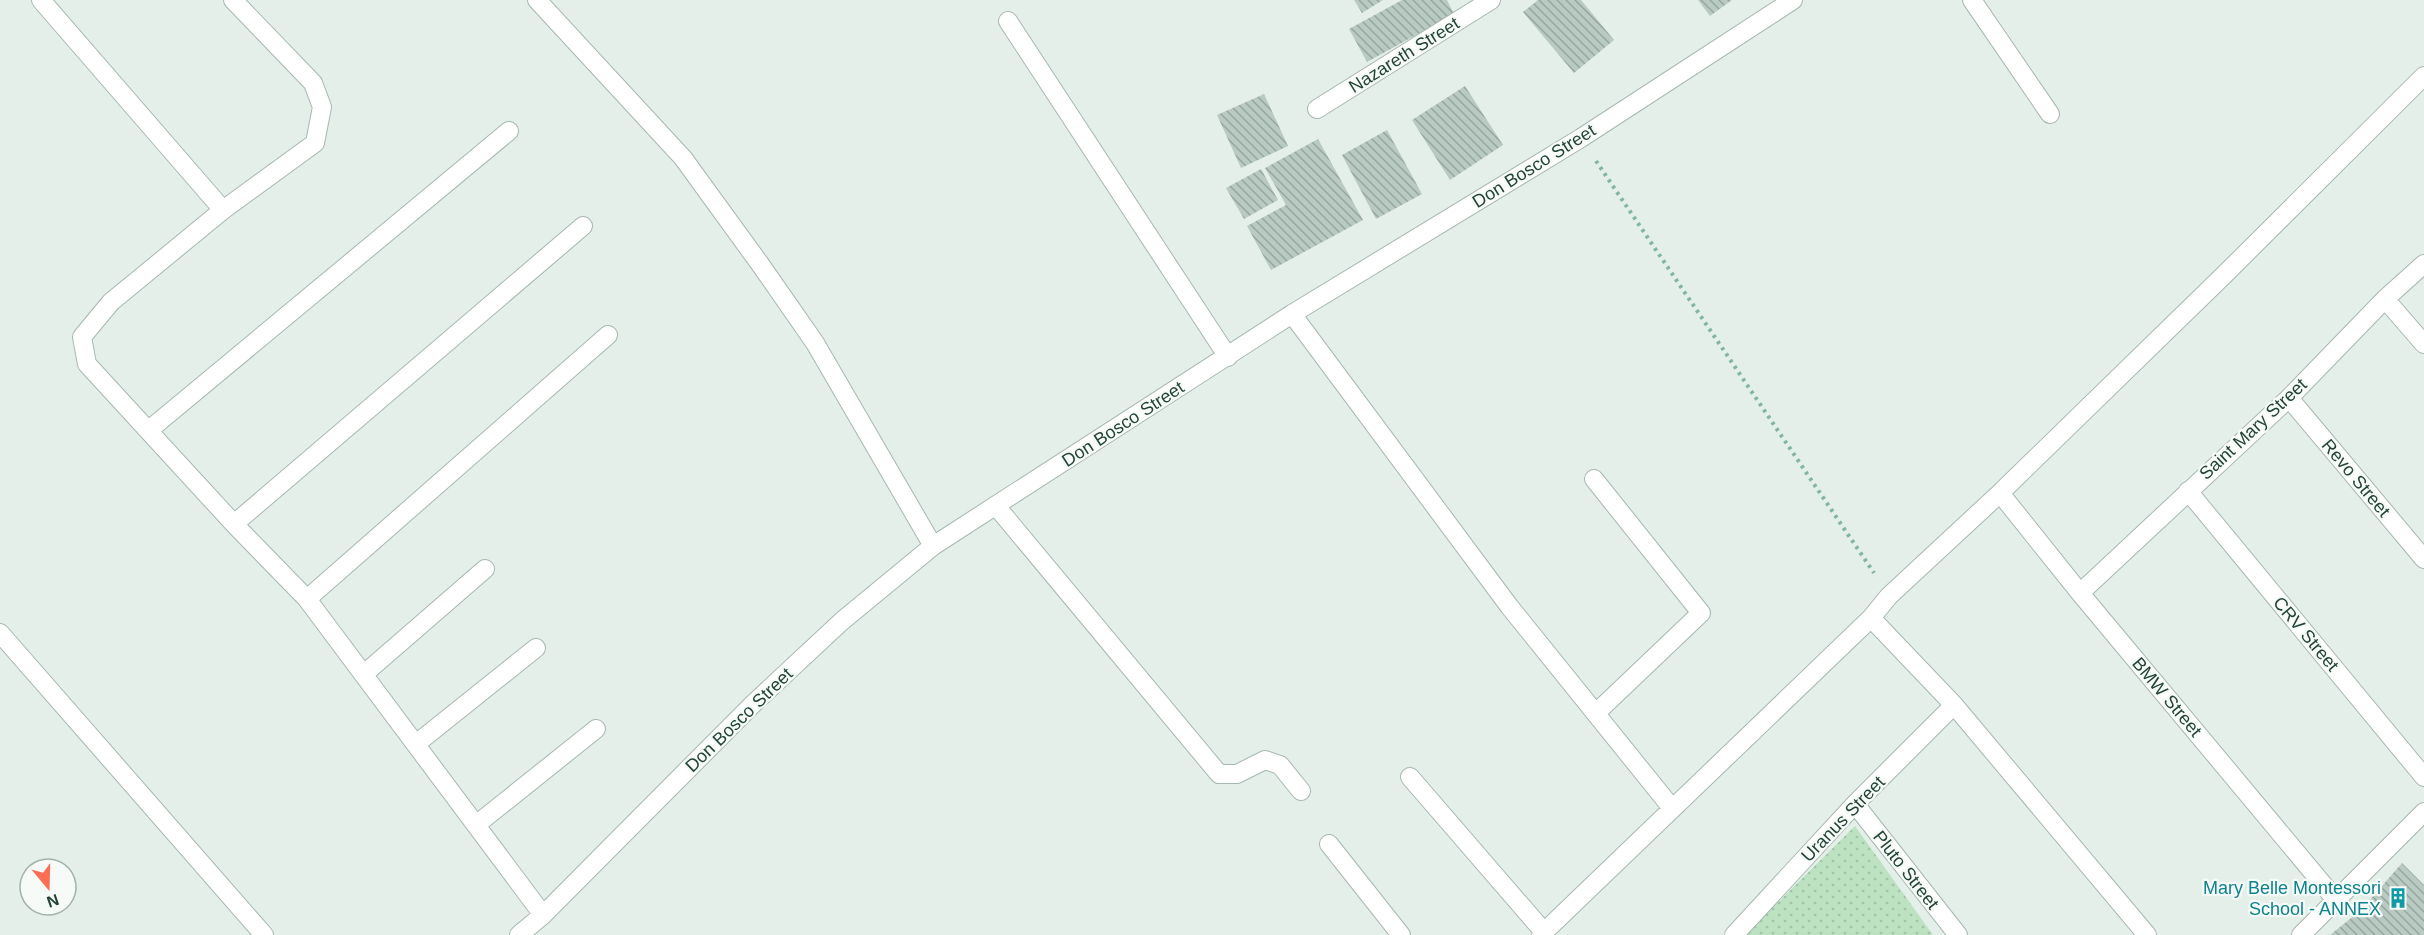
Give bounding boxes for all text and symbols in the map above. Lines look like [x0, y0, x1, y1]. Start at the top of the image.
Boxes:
street label: Nazareth Street [1345, 13, 1463, 97]
street label: Don Bosco Street [1469, 120, 1599, 212]
street label: Saint Mary Street [2195, 374, 2311, 484]
street label: Don Bosco Street [1058, 377, 1188, 471]
street label: Revo Street [2318, 435, 2394, 521]
street label: CRV Street [2269, 593, 2343, 675]
street label: BMW Street [2128, 653, 2206, 741]
street label: Don Bosco Street [681, 664, 797, 776]
street label: Uranus Street [1797, 772, 1889, 866]
street label: Pluto Street [1869, 827, 1943, 913]
north arrow [18, 857, 78, 917]
place label: Mary Belle Montessori School - ANNEX [2203, 878, 2381, 919]
building icon: Mary Belle Montessori School - ANNEX [2386, 886, 2410, 910]
text: N [44, 891, 61, 911]

